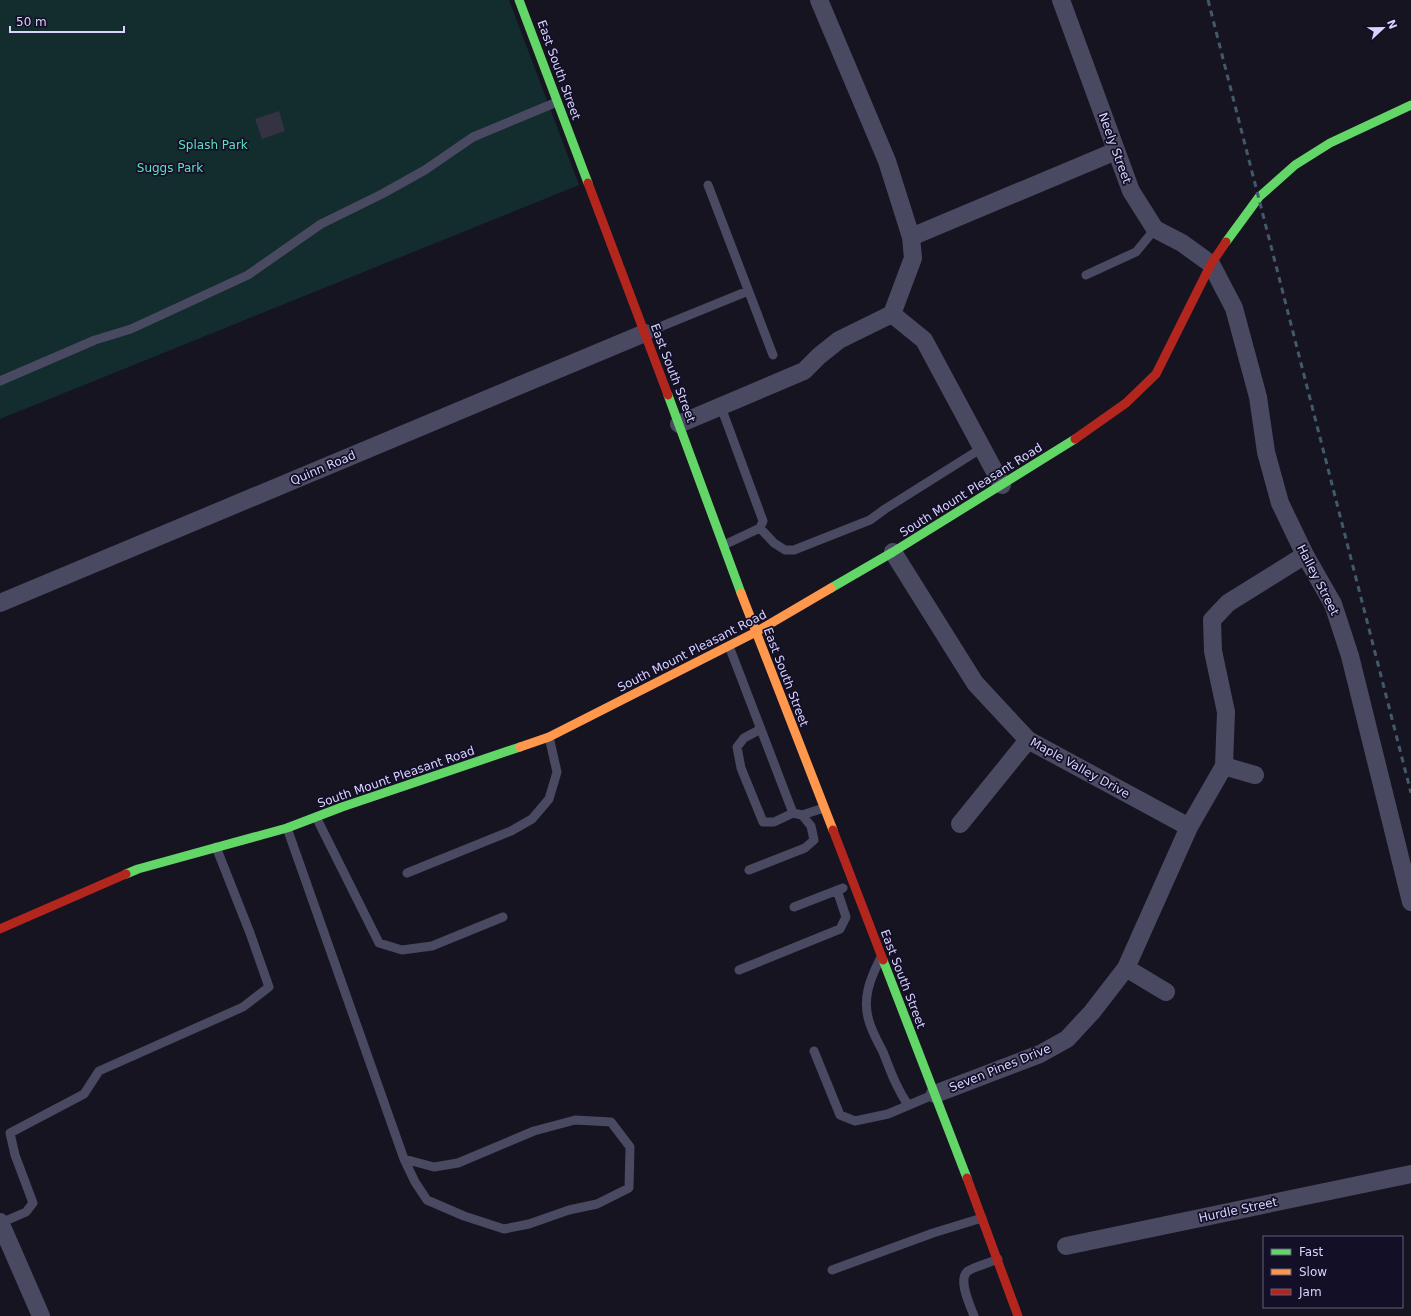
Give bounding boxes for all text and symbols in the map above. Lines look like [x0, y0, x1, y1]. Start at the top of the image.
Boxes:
scale bar [10, 8, 124, 34]
north arrow [1363, 8, 1403, 48]
text: 50 m [16, 15, 47, 29]
street label: East South Street [534, 18, 584, 122]
text: N [1384, 18, 1400, 31]
street label: Neely Street [1096, 111, 1134, 186]
park label: Splash Park [178, 138, 248, 152]
park label: Suggs Park [137, 161, 203, 175]
street label: East South Street [648, 322, 698, 425]
street label: South Mount Pleasant Road [897, 440, 1045, 540]
street label: Quinn Road [288, 448, 358, 488]
street label: Halley Street [1294, 542, 1342, 618]
street label: South Mount Pleasant Road [615, 607, 769, 695]
street label: East South Street [761, 626, 811, 729]
street label: Maple Valley Drive [1028, 735, 1132, 801]
street label: South Mount Pleasant Road [316, 743, 476, 811]
street label: East South Street [878, 928, 928, 1031]
street label: Seven Pines Drive [947, 1041, 1053, 1095]
street label: Hurdle Street [1197, 1195, 1279, 1225]
legend [1263, 1236, 1403, 1308]
text: Fast [1299, 1245, 1323, 1259]
text: Slow [1299, 1265, 1327, 1279]
text: Jam [1298, 1285, 1322, 1299]

